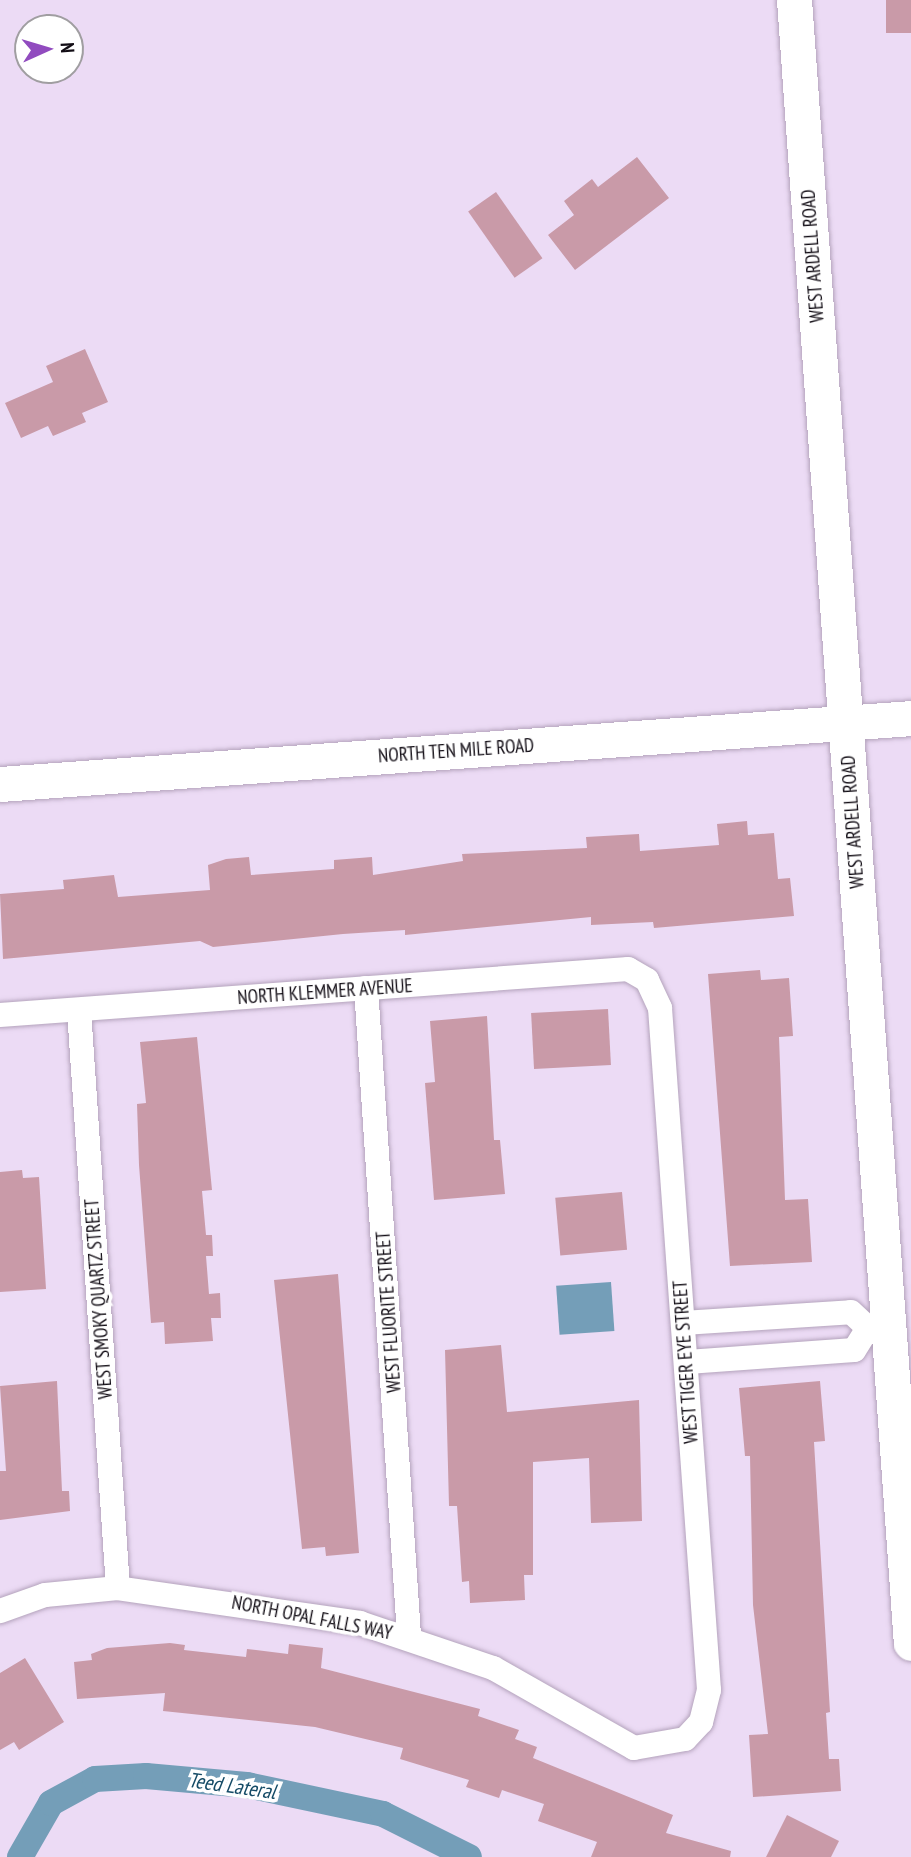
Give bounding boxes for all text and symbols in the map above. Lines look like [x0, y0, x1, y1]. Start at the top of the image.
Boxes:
north arrow [14, 14, 84, 84]
text: N [56, 42, 80, 54]
street label: WEST ARDELL ROAD [797, 188, 829, 324]
street label: NORTH TEN MILE ROAD [377, 734, 535, 768]
street label: WEST ARDELL ROAD [837, 754, 869, 890]
street label: NORTH KLEMMER AVENUE [236, 974, 414, 1010]
street label: WEST SMOKY QUARTZ STREET [81, 1197, 117, 1401]
street label: WEST FLUORITE STREET [372, 1230, 406, 1394]
street label: WEST TIGER EYE STREET [669, 1279, 703, 1445]
street label: NORTH OPAL FALLS WAY [229, 1591, 395, 1645]
water label: Teed Lateral [187, 1767, 277, 1805]

